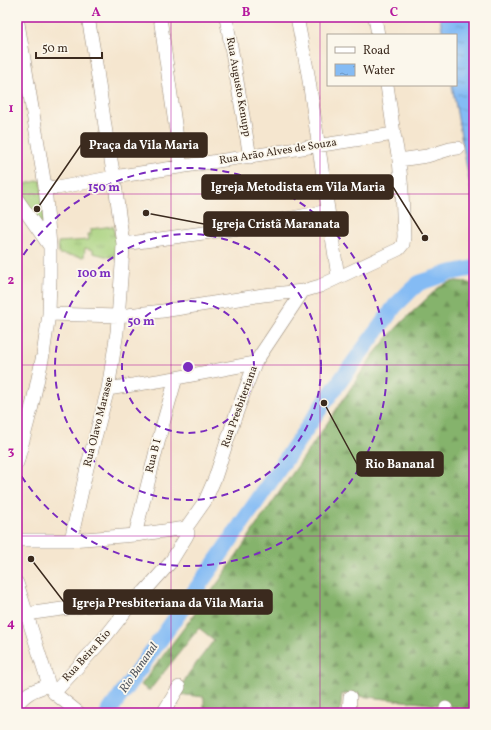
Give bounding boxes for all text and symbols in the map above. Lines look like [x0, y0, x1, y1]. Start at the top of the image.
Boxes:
text: A [91, 4, 101, 22]
text: B [242, 4, 251, 22]
text: C [390, 4, 398, 22]
scale bar [36, 34, 102, 60]
legend [327, 34, 457, 86]
street label: Rua Augusto Kenupp [222, 36, 254, 138]
text: 50 m [42, 41, 68, 57]
text: Road [363, 43, 390, 59]
text: Water [363, 63, 395, 79]
text: 1 [8, 100, 14, 118]
callout: Praça da Vila Maria [81, 133, 207, 157]
street label: Rua Arão Alves de Souza [218, 135, 338, 169]
text: Praça da Vila Maria [89, 138, 199, 154]
callout: Igreja Metodista em Vila Maria [202, 175, 393, 199]
text: 150 m [88, 180, 120, 196]
text: Igreja Metodista em Vila Maria [211, 180, 386, 196]
callout: Igreja Cristã Maranata [204, 212, 348, 236]
text: Igreja Cristã Maranata [212, 217, 340, 233]
text: 100 m [77, 266, 111, 282]
text: 2 [8, 272, 15, 290]
text: 50 m [127, 314, 155, 330]
centre of rings [181, 360, 195, 374]
street label: Rua Presbiteriana [218, 364, 262, 450]
street label: Rua Olavo Marasse [81, 376, 117, 468]
street label: Rua B I [143, 437, 165, 474]
text: 3 [8, 443, 15, 461]
callout: Rio Bananal [357, 452, 443, 476]
text: Rio Bananal [365, 457, 435, 473]
callout: Igreja Presbiteriana da Vila Maria [64, 590, 272, 614]
text: Igreja Presbiteriana da Vila Maria [72, 596, 264, 612]
text: 4 [7, 615, 15, 633]
street label: Rua Beira Rio [59, 626, 115, 685]
water label: Rio Bananal [116, 640, 162, 696]

